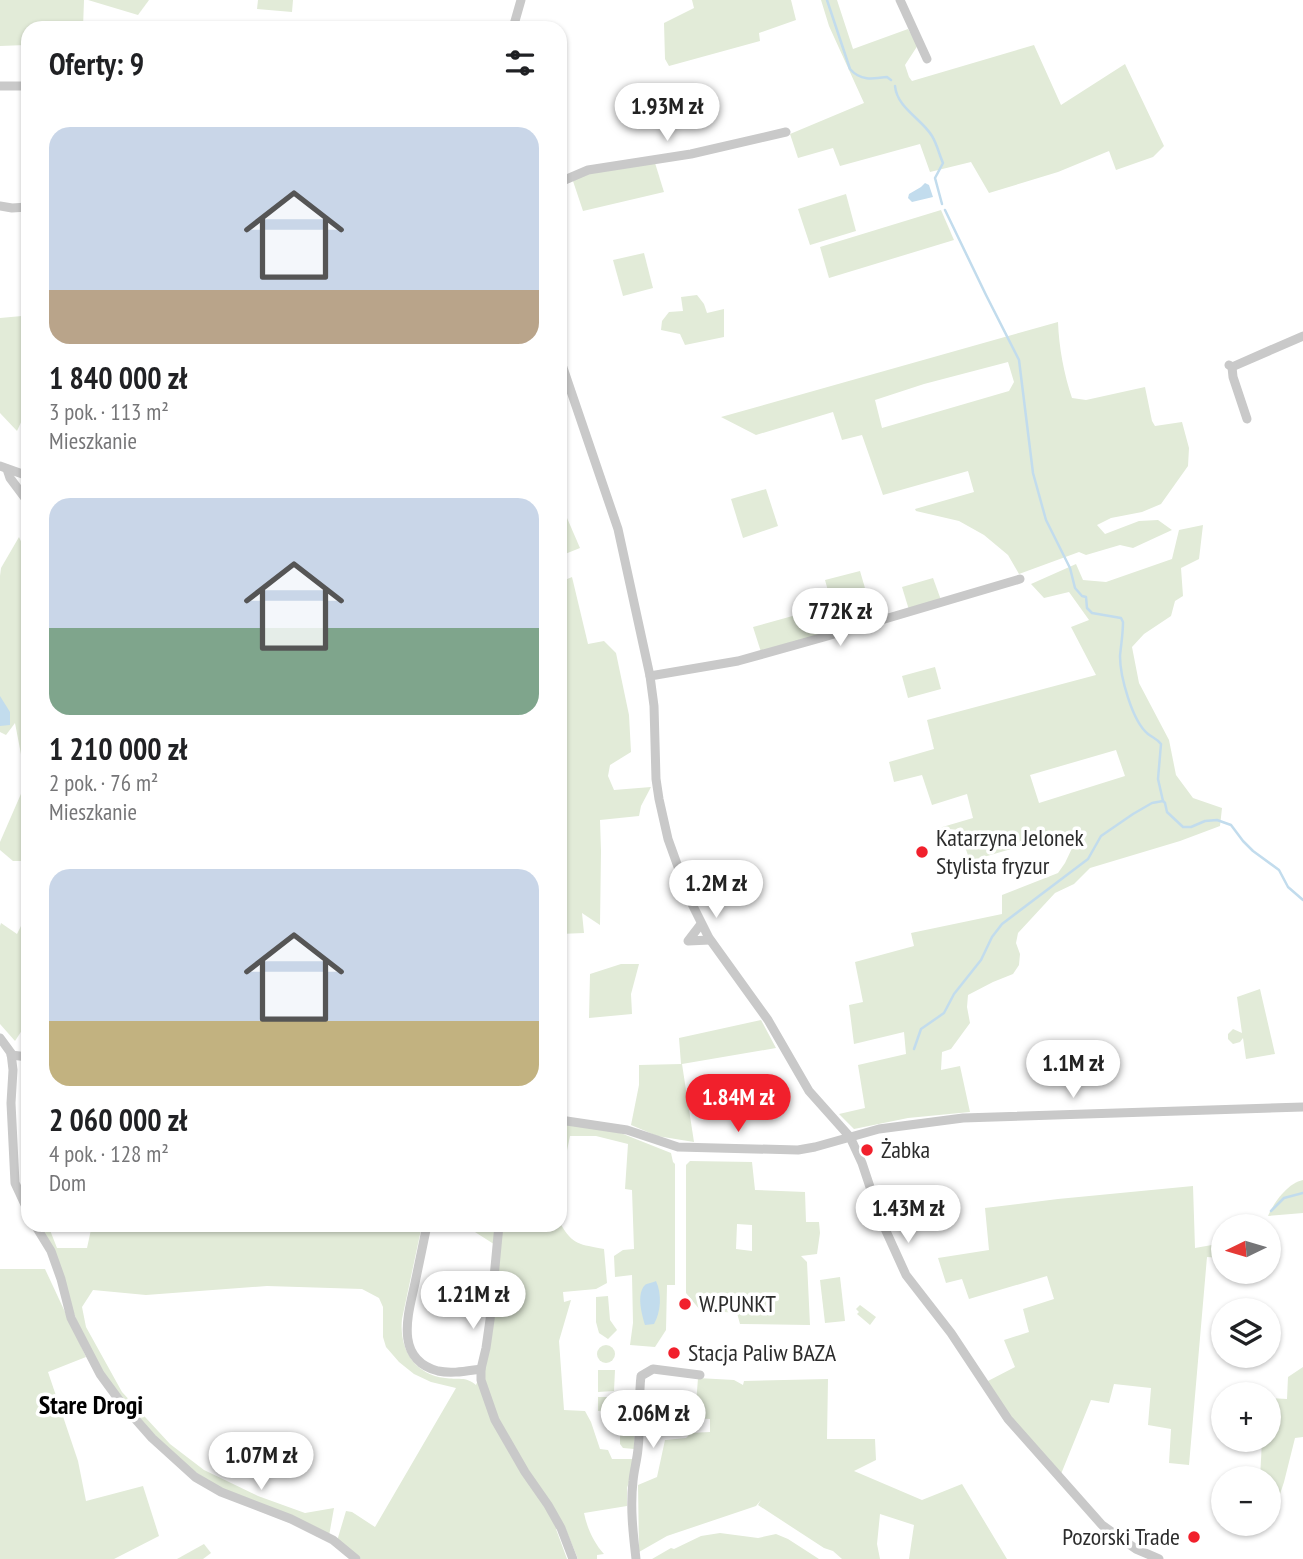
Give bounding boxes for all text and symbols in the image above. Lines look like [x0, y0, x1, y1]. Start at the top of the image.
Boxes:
text: Oferty: 9 [49, 44, 144, 83]
icon: filters [501, 44, 539, 82]
pin: 1.93M zł [595, 83, 739, 143]
text: 1.93M zł [631, 91, 703, 120]
icon: home [231, 172, 357, 298]
text: 1 840 000 zł [49, 358, 187, 397]
text: 3 pok. · 113 m² [49, 397, 169, 426]
text: Mieszkanie [49, 426, 137, 455]
icon: home [231, 543, 357, 669]
pin: 772K zł [775, 588, 905, 648]
text: 772K zł [808, 596, 872, 625]
text: 1 210 000 zł [49, 729, 187, 768]
text: 2 pok. · 76 m² [49, 768, 158, 797]
text: Mieszkanie [49, 797, 137, 826]
place label: Katarzyna Jelonek Stylista fryzur [936, 822, 1085, 881]
marker: Katarzyna Jelonek Stylista fryzur [914, 844, 930, 860]
pin: 1.2M zł [651, 860, 781, 920]
text: 1.2M zł [685, 868, 747, 897]
icon: home [231, 914, 357, 1040]
pin: 1.1M zł [1008, 1040, 1138, 1100]
text: 1.1M zł [1042, 1048, 1104, 1077]
pin: 1.84M zł [666, 1074, 810, 1134]
text: 1.84M zł [702, 1082, 774, 1111]
text: 2 060 000 zł [49, 1100, 187, 1139]
place label: Żabka [881, 1134, 930, 1165]
text: 4 pok. · 128 m² [49, 1139, 169, 1168]
marker: Żabka [859, 1142, 875, 1158]
text: Dom [49, 1168, 86, 1197]
pin: 1.43M zł [836, 1186, 980, 1245]
text: 1.43M zł [872, 1193, 944, 1222]
north arrow [1211, 1214, 1281, 1284]
map controls [1211, 1214, 1281, 1536]
pin: 1.21M zł [401, 1272, 545, 1331]
text: 1.21M zł [437, 1279, 509, 1308]
place label: W.PUNKT [699, 1288, 776, 1319]
marker: W.PUNKT [677, 1296, 693, 1312]
button: layers [1211, 1298, 1281, 1368]
place label: Stacja Paliw BAZA [688, 1337, 837, 1368]
marker: Stacja Paliw BAZA [666, 1345, 682, 1361]
button: + [1211, 1382, 1281, 1452]
district label: Stare Drogi [39, 1388, 143, 1421]
pin: 2.06M zł [581, 1390, 725, 1450]
text: 2.06M zł [617, 1398, 689, 1427]
pin: 1.07M zł [189, 1432, 333, 1492]
text: 1.07M zł [225, 1440, 297, 1469]
button: − [1211, 1466, 1281, 1536]
place label: Pozorski Trade [1062, 1521, 1180, 1552]
marker: Pozorski Trade [1186, 1529, 1202, 1545]

